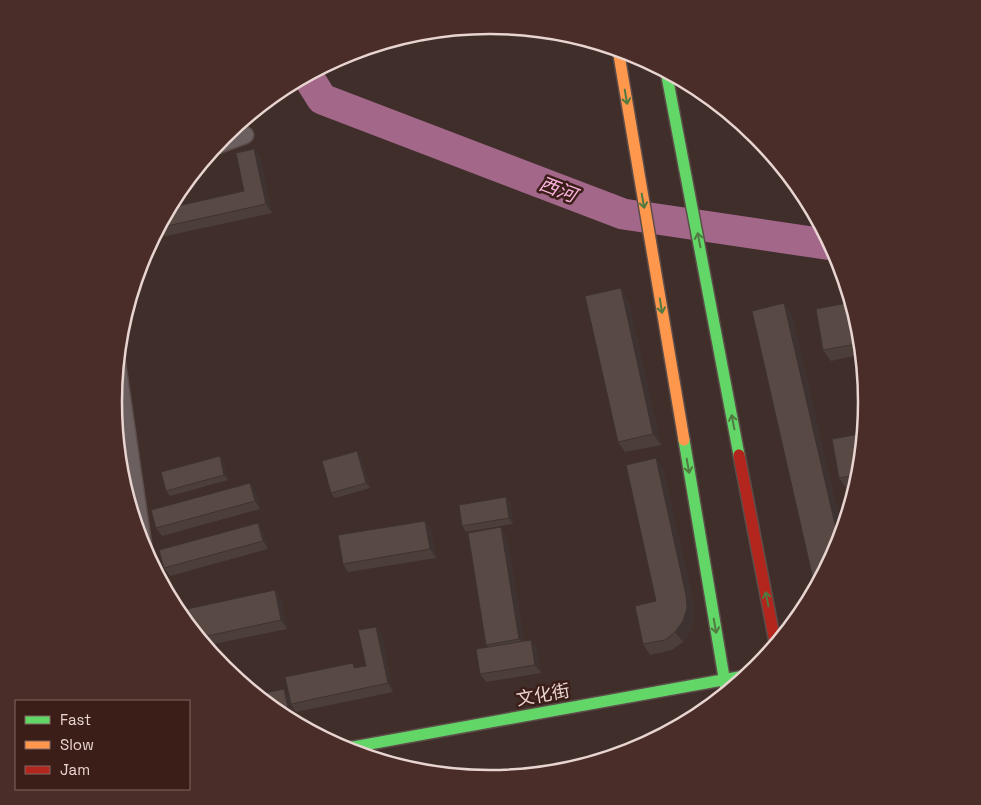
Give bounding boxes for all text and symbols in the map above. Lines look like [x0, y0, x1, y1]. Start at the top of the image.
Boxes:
one-way arrow [621, 88, 631, 104]
water label: 西河 [536, 171, 584, 209]
one-way arrow [639, 193, 649, 209]
one-way arrow [693, 233, 703, 249]
one-way arrow [656, 298, 666, 314]
one-way arrow [728, 414, 738, 430]
one-way arrow [683, 458, 693, 474]
one-way arrow [762, 591, 771, 607]
one-way arrow [710, 618, 720, 634]
street label: 文化街 [514, 678, 571, 711]
legend [15, 700, 190, 790]
text: Fast [60, 710, 91, 729]
text: Slow [60, 735, 94, 754]
text: Jam [60, 760, 90, 779]

